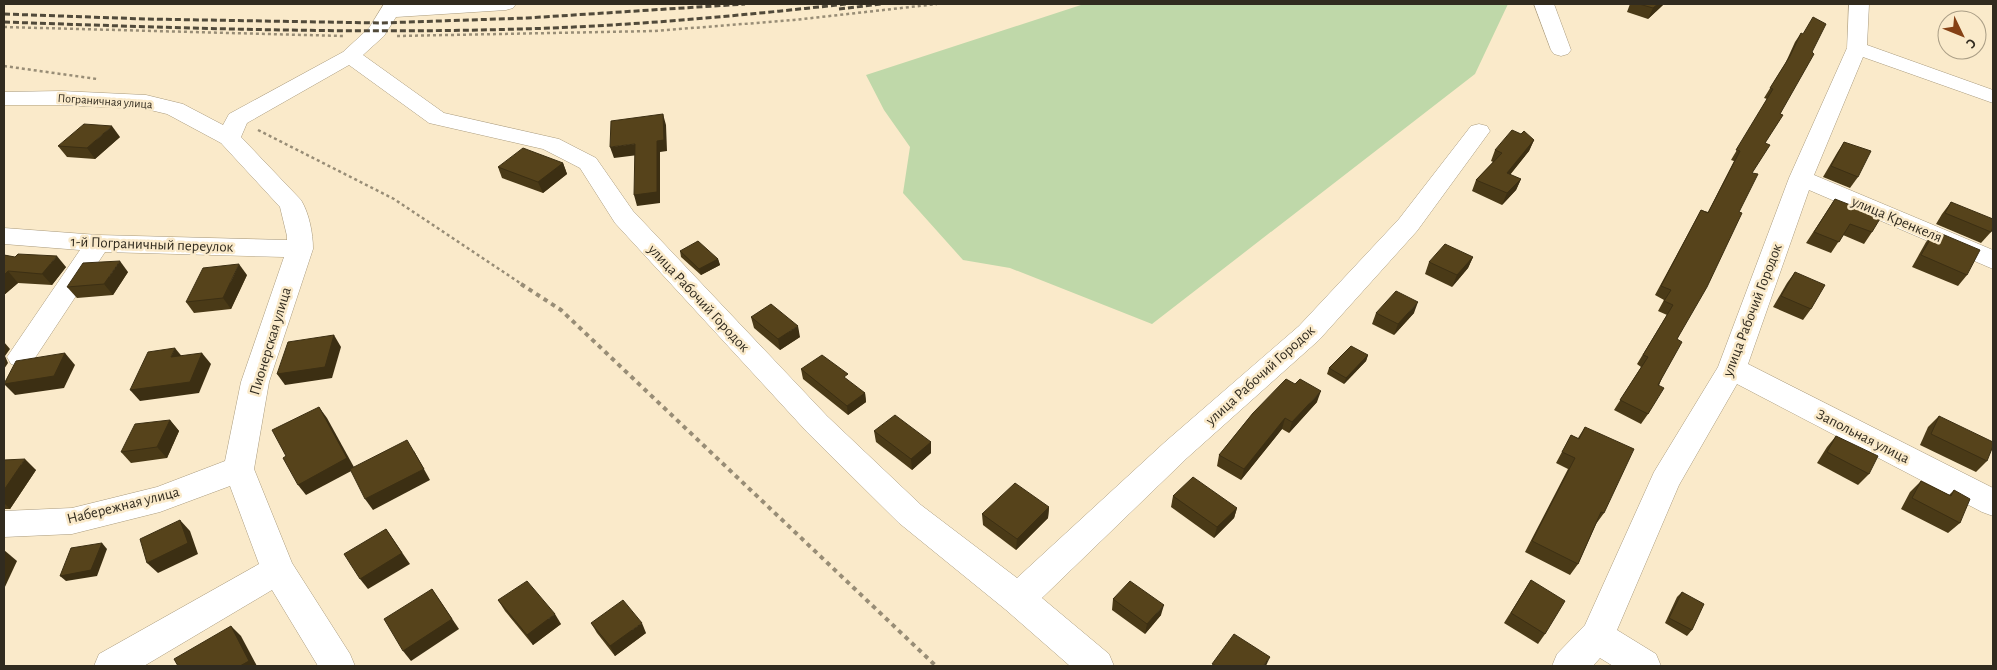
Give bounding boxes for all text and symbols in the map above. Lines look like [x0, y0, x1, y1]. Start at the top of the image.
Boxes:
north arrow [1937, 10, 1987, 60]
text: С [1963, 36, 1979, 51]
street label: Пограничная улица [57, 92, 153, 111]
street label: улица Кренкеля [1849, 193, 1944, 245]
street label: 1-й Пограничный переулок [70, 234, 234, 255]
street label: улица Рабочий Городок [644, 241, 752, 355]
street label: улица Рабочий Городок [1720, 242, 1785, 380]
street label: Пионерская улица [247, 285, 294, 397]
street label: улица Рабочий Городок [1202, 323, 1318, 429]
street label: Запольная улица [1814, 407, 1912, 466]
street label: Набережная улица [65, 484, 181, 527]

